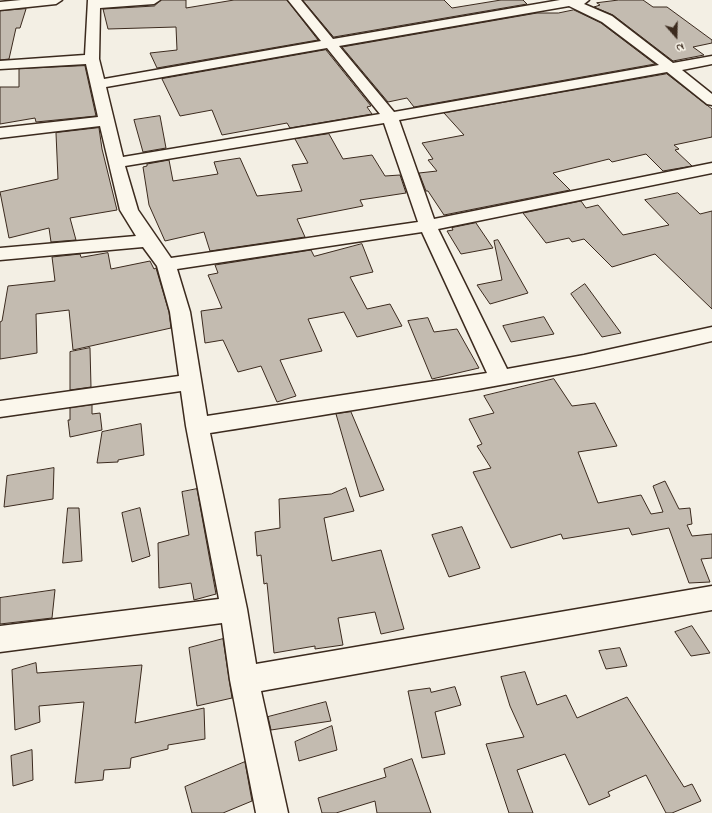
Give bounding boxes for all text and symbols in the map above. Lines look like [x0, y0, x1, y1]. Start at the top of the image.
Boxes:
north arrow [656, 16, 696, 56]
text: N [674, 38, 686, 56]

